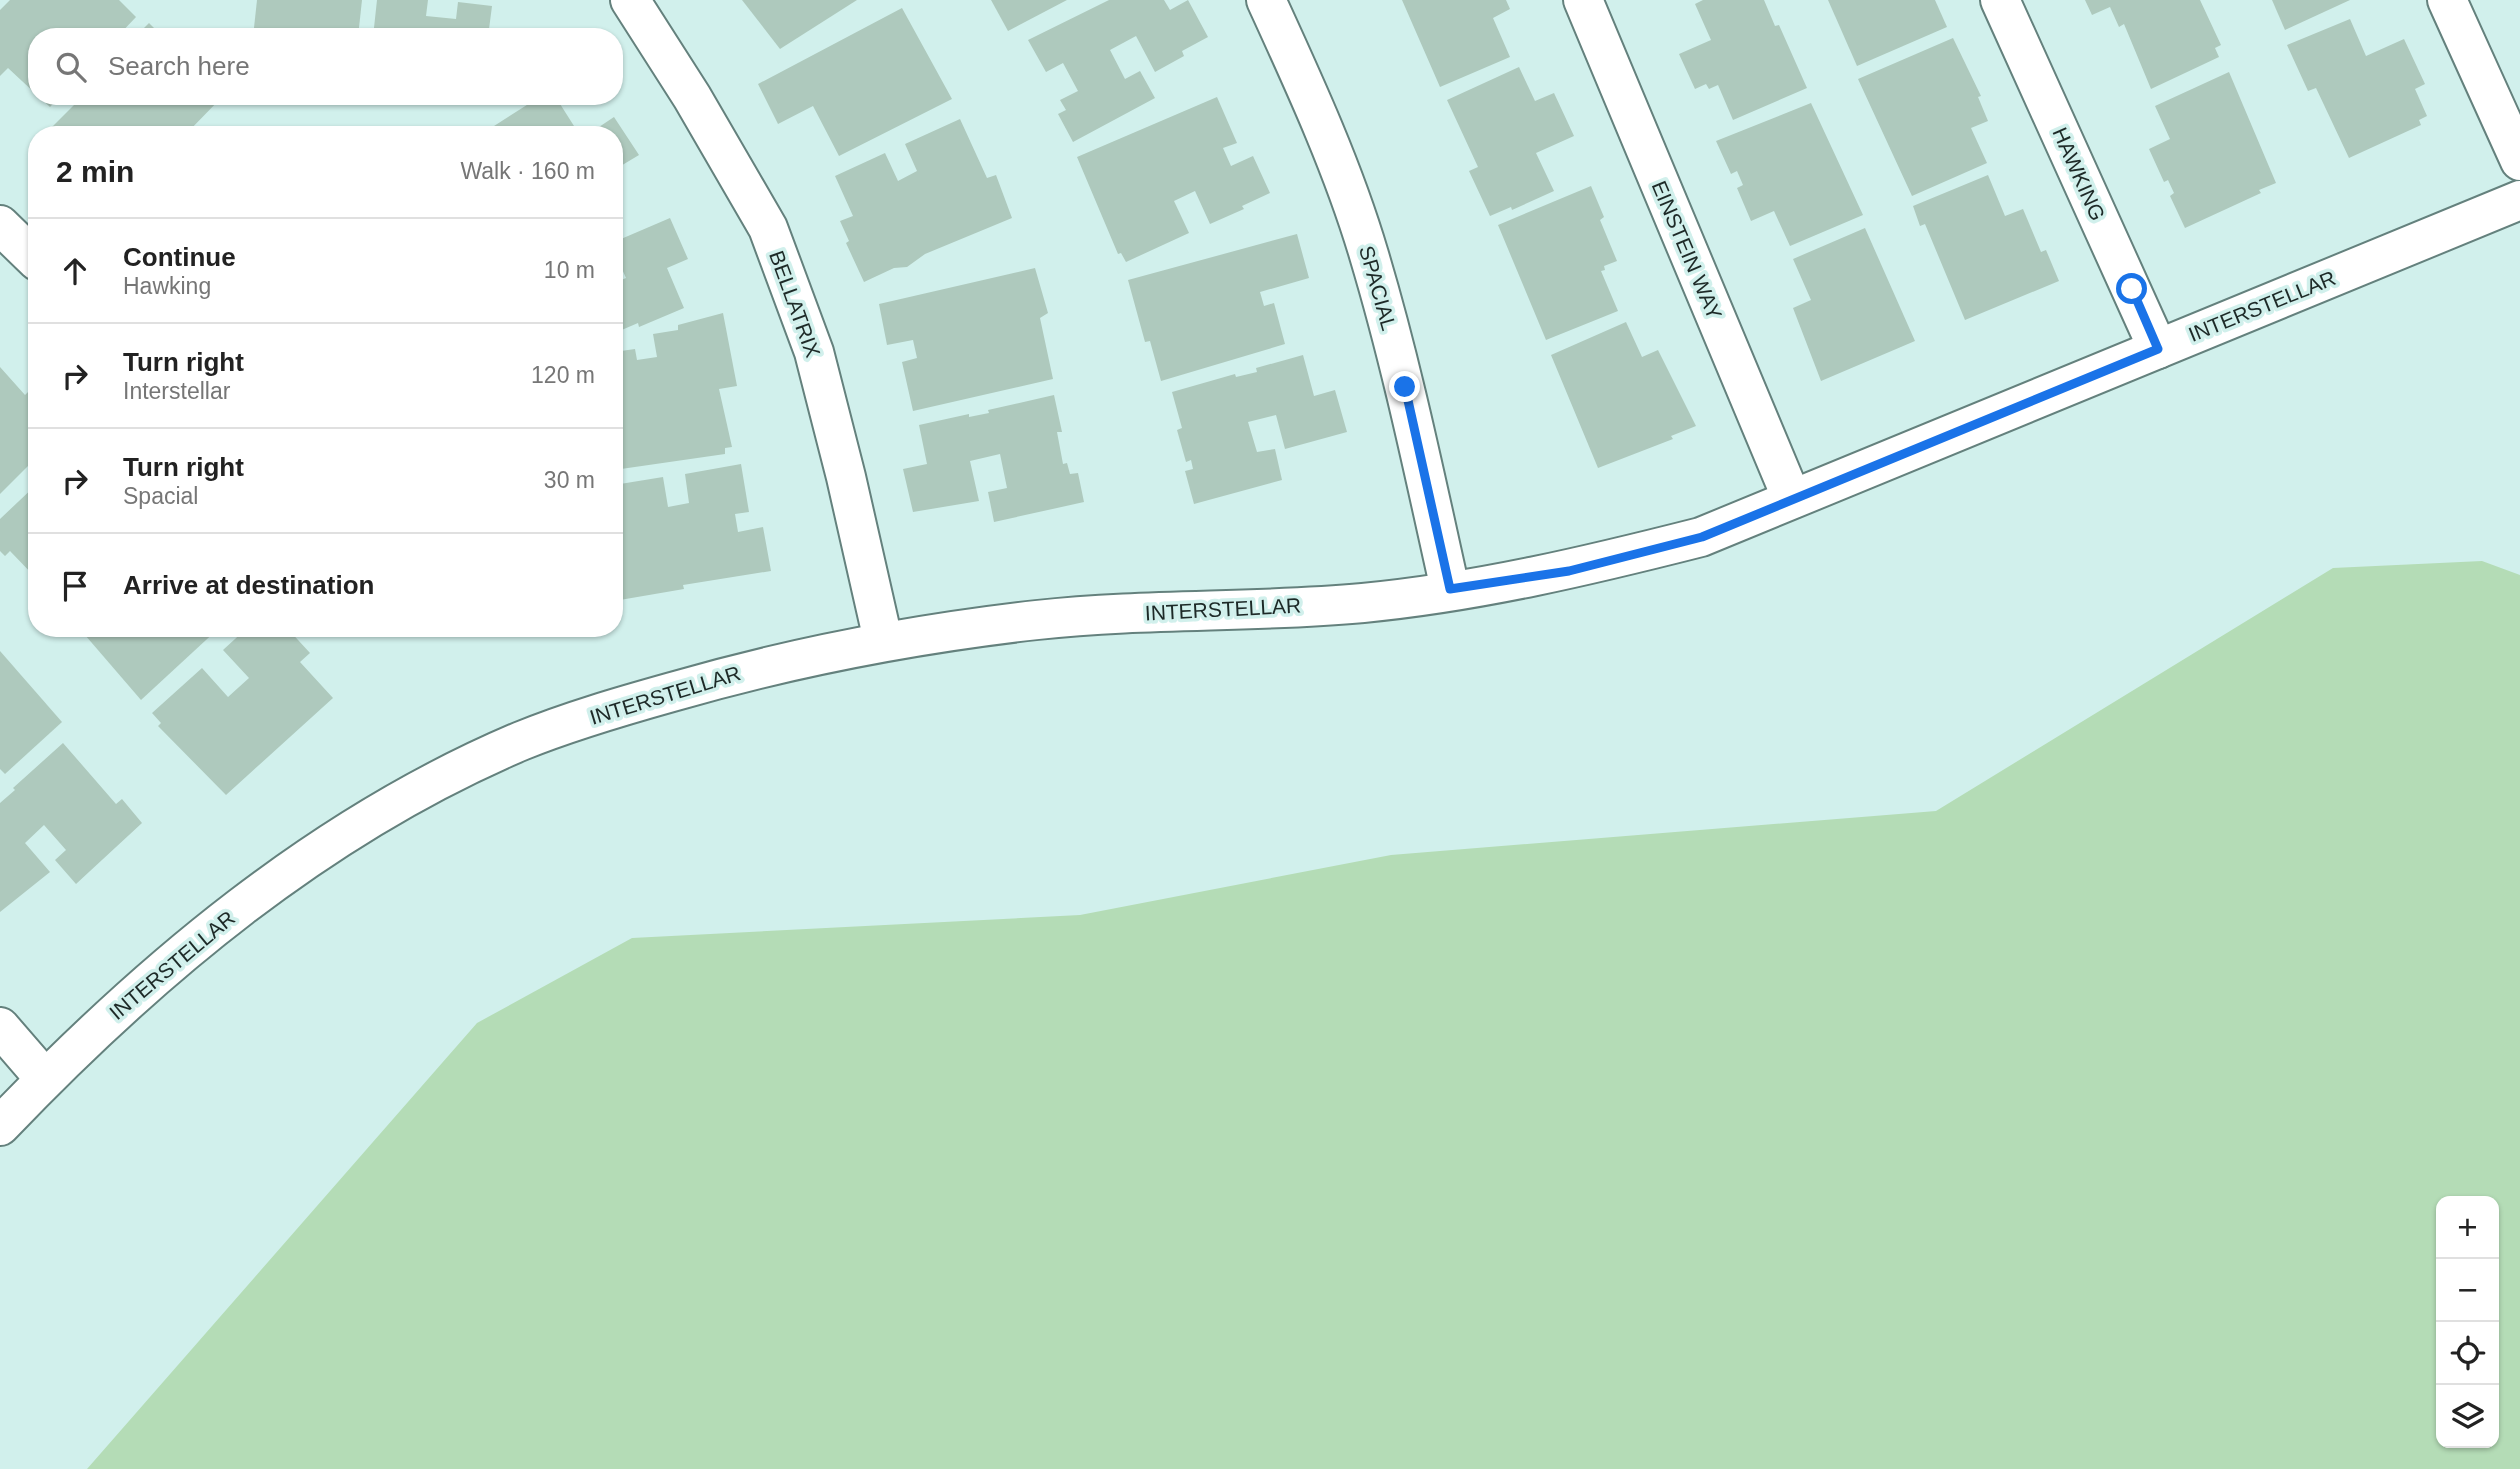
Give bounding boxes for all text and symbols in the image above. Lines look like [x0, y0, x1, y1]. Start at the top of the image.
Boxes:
search box [28, 28, 623, 105]
icon: search [52, 48, 90, 86]
text: Search here [108, 51, 250, 81]
street label: HAWKING [2048, 124, 2110, 224]
text: 2 min [56, 155, 134, 188]
text: Walk · 160 m [460, 158, 595, 184]
street label: EINSTEIN WAY [1647, 177, 1727, 323]
text: Continue [123, 242, 236, 272]
street label: SPACIAL [1355, 243, 1401, 333]
street label: BELLATRIX [765, 248, 825, 360]
icon: ahead [56, 252, 94, 290]
text: 10 m [544, 257, 595, 283]
street label: INTERSTELLAR [2185, 266, 2339, 346]
text: Hawking [123, 273, 211, 299]
route start [2116, 273, 2147, 304]
text: Turn right [123, 347, 244, 377]
icon: right [56, 357, 94, 395]
text: 120 m [531, 362, 595, 388]
route end [1389, 371, 1420, 402]
text: Interstellar [123, 378, 230, 404]
text: Turn right [123, 452, 244, 482]
icon: right [56, 462, 94, 500]
text: 30 m [544, 467, 595, 493]
text: Spacial [123, 483, 198, 509]
icon: arrive [56, 567, 94, 605]
text: Arrive at destination [123, 570, 374, 600]
street label: INTERSTELLAR [1144, 593, 1302, 625]
street label: INTERSTELLAR [587, 661, 743, 729]
street label: INTERSTELLAR [105, 906, 239, 1024]
map controls [2436, 1196, 2499, 1448]
button: + [2436, 1196, 2499, 1259]
button: − [2436, 1259, 2499, 1322]
button: locate [2436, 1322, 2499, 1385]
button: layers [2436, 1385, 2499, 1448]

